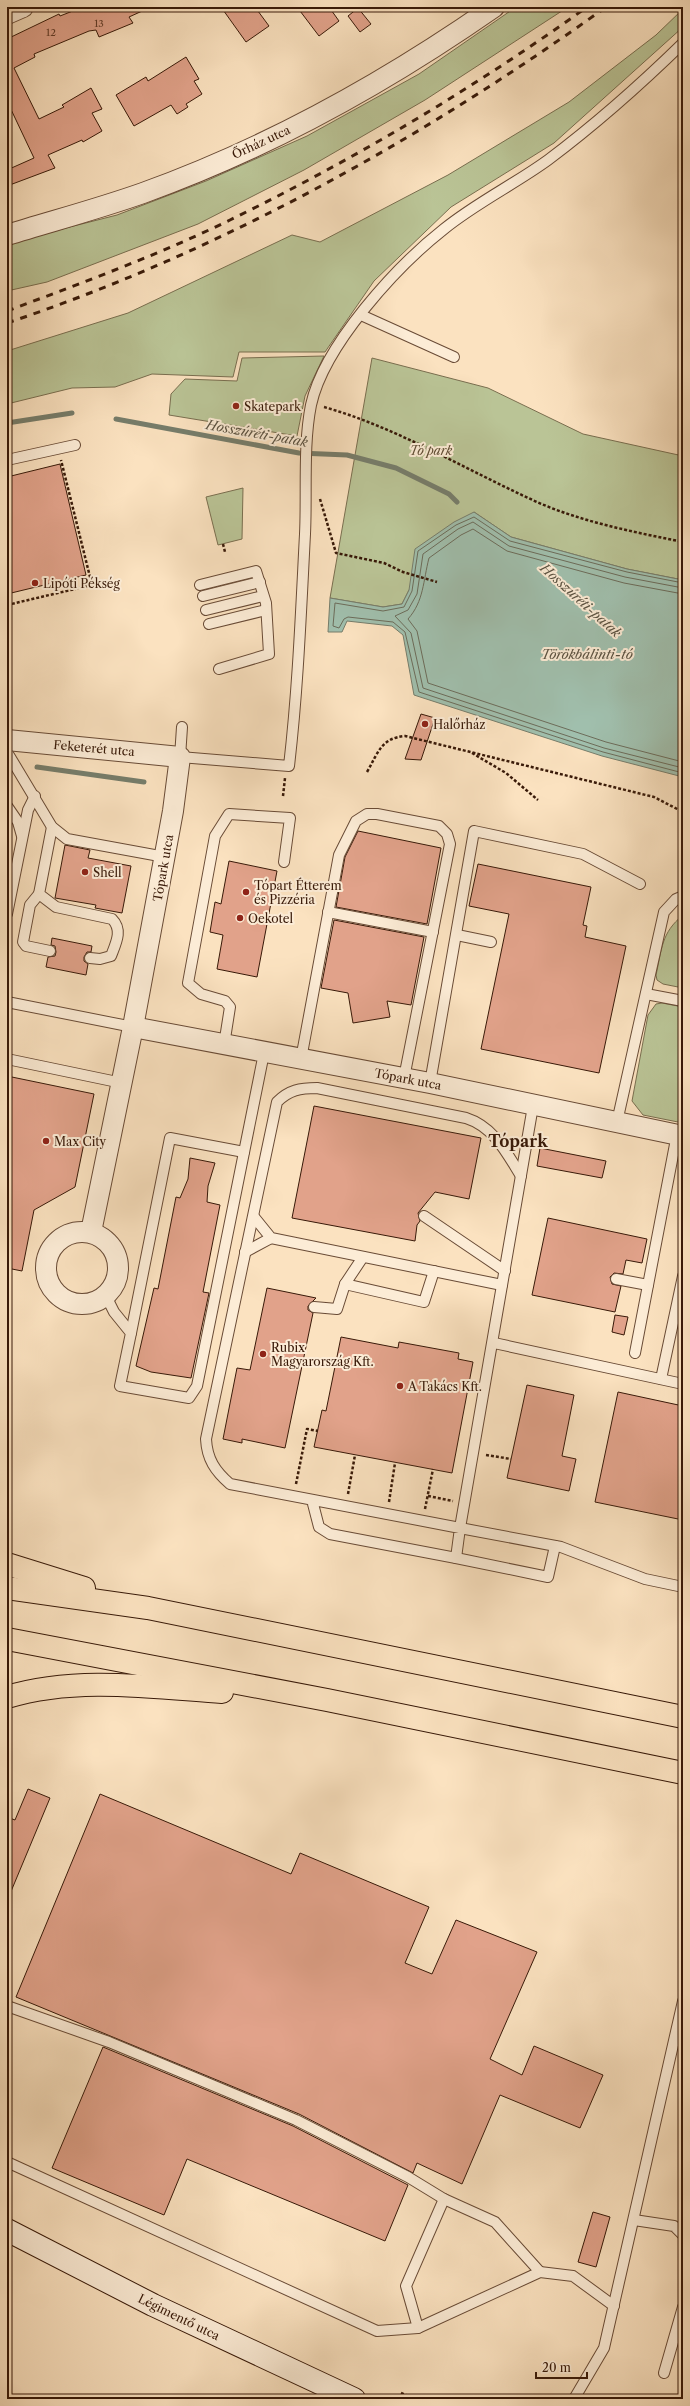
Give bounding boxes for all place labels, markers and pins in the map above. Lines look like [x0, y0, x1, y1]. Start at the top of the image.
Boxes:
place label: Skatepark [244, 399, 302, 414]
marker: Skatepark [231, 401, 241, 411]
place label: Lipóti Pékség [43, 576, 121, 591]
marker: Lipóti Pékség [30, 578, 40, 588]
place label: Halőrház [433, 717, 486, 732]
marker: Halőrház [420, 719, 430, 729]
place label: Shell [93, 865, 122, 880]
marker: Shell [80, 867, 90, 877]
place label: Tópart Étterem és Pizzéria [254, 877, 342, 907]
marker: Tópart Étterem és Pizzéria [241, 887, 251, 897]
place label: Oekotel [248, 911, 293, 926]
marker: Oekotel [235, 913, 245, 923]
place label: Max City [54, 1134, 107, 1149]
marker: Max City [41, 1136, 51, 1146]
place label: Rubix Magyarország Kft. [271, 1340, 374, 1369]
marker: Rubix Magyarország Kft. [258, 1349, 268, 1359]
place label: A Takács Kft. [407, 1379, 482, 1394]
marker: A Takács Kft. [395, 1381, 405, 1391]

